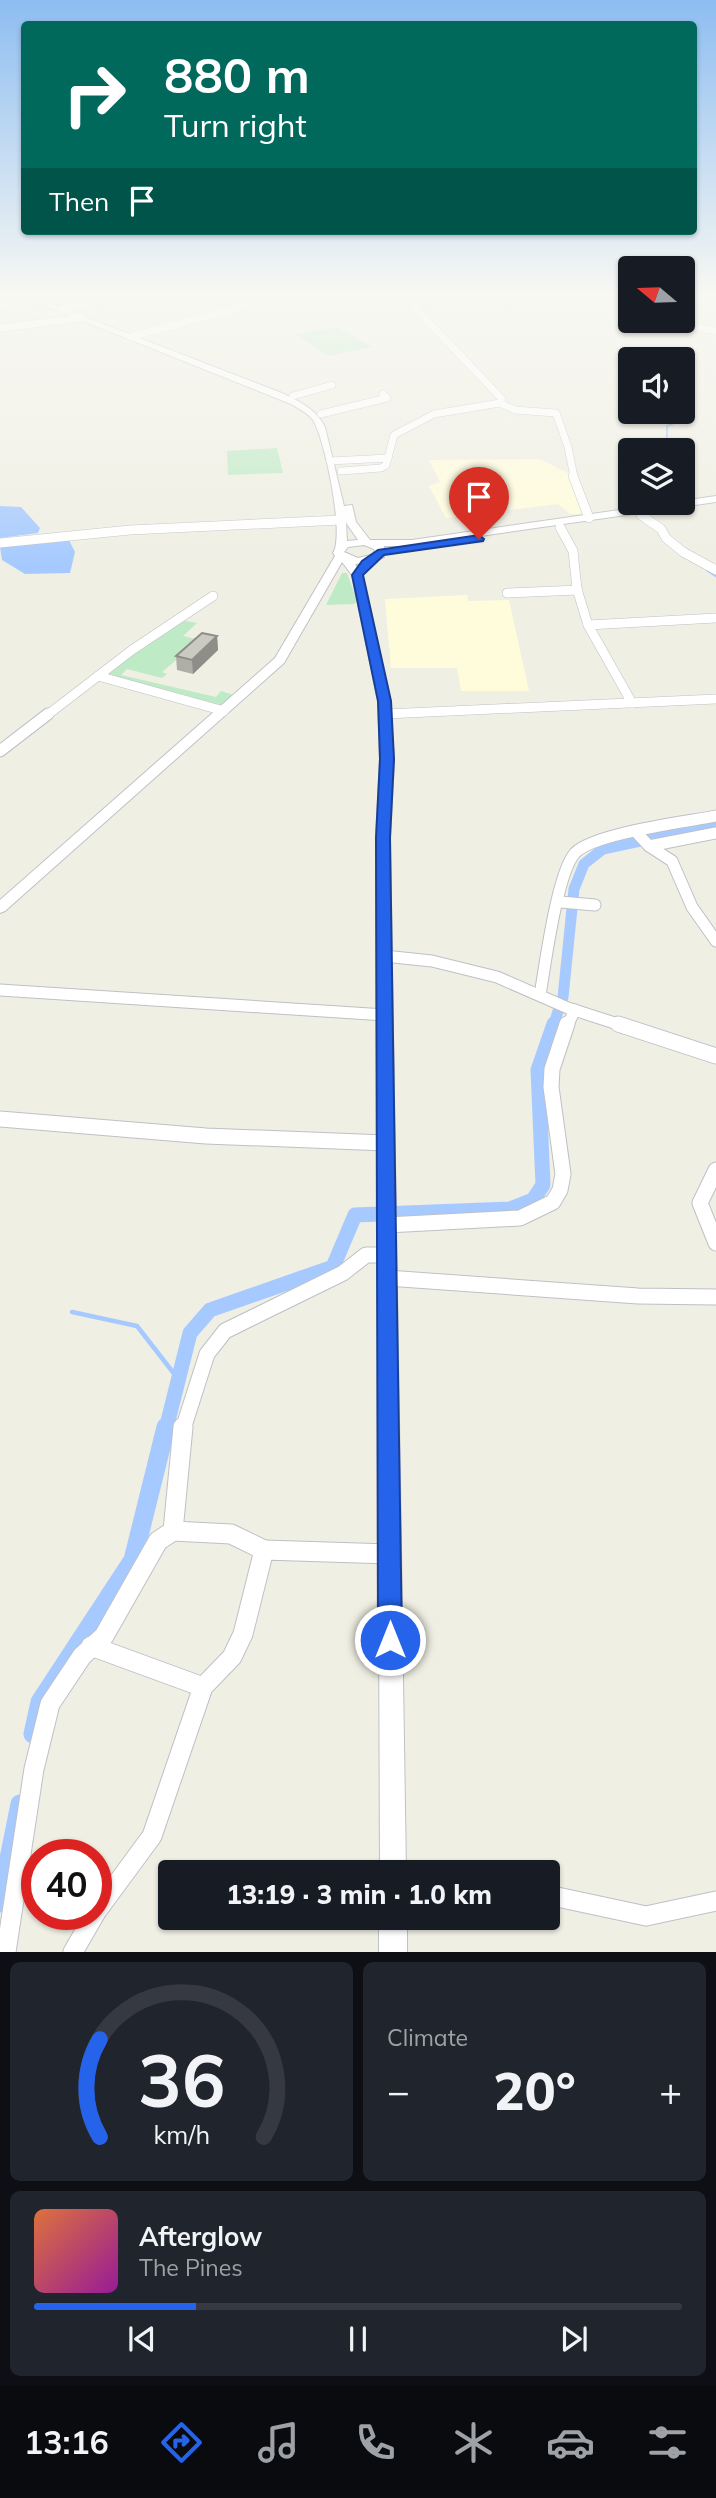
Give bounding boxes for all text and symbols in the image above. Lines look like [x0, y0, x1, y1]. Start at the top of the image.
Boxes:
text: 880 m [164, 44, 310, 105]
icon: right [49, 49, 140, 140]
text: Turn right [164, 105, 307, 145]
icon: arrive [123, 182, 161, 220]
text: Then [49, 185, 109, 218]
north arrow [618, 256, 695, 332]
map controls [618, 256, 695, 515]
button: sound [618, 347, 695, 424]
button: layers [618, 438, 695, 515]
pin [449, 467, 509, 539]
icon: arrive [460, 478, 498, 516]
position arrow [353, 1603, 427, 1677]
speed limit sign: 40 [21, 1839, 112, 1930]
text: 13:19 · 3 min · 1.0 km [226, 1878, 492, 1911]
text: Climate [387, 2023, 468, 2052]
text: 36 [138, 2035, 225, 2126]
text: 20° [493, 2058, 576, 2123]
text: − [387, 2067, 410, 2115]
text: + [659, 2067, 682, 2115]
text: km/h [153, 2119, 210, 2150]
text: Afterglow [139, 2220, 262, 2253]
text: The Pines [139, 2253, 243, 2282]
icon: previous [123, 2320, 161, 2358]
icon: pause [339, 2320, 377, 2358]
icon: next [555, 2320, 593, 2358]
icon: directions [157, 2418, 206, 2467]
icon: music [254, 2418, 303, 2467]
icon: phone [351, 2418, 400, 2467]
icon: climate [449, 2418, 498, 2467]
icon: car [546, 2418, 595, 2467]
icon: filters [643, 2418, 692, 2467]
text: 13:16 [24, 2422, 109, 2462]

